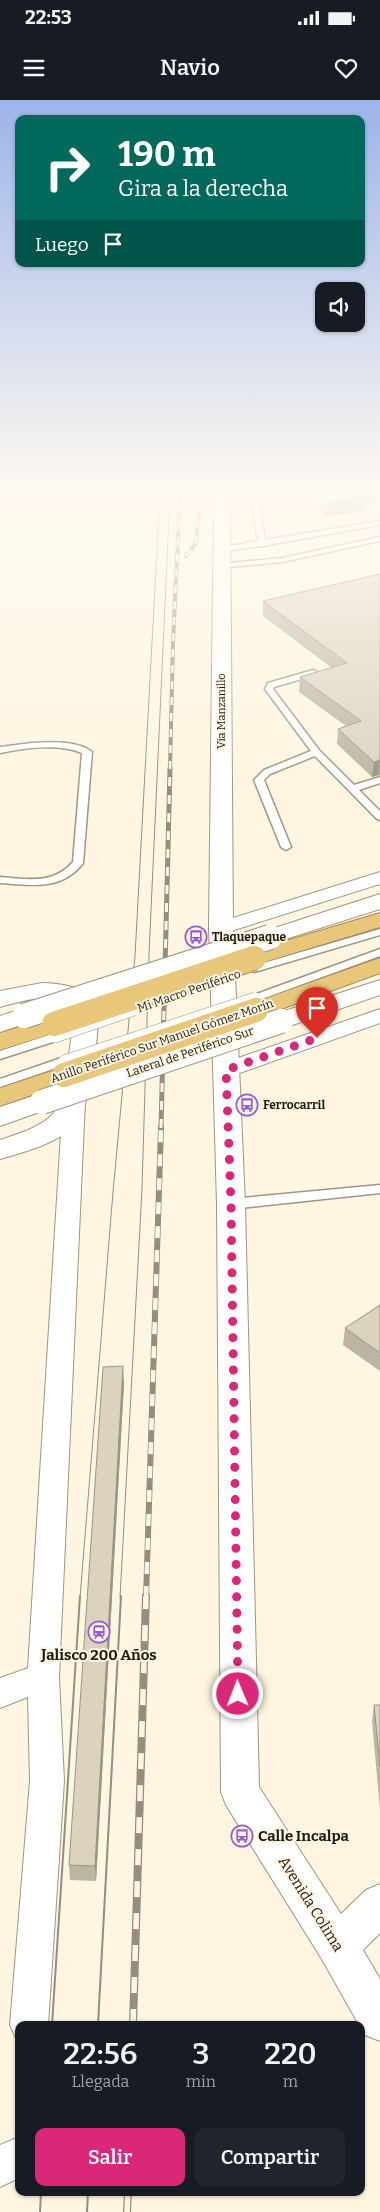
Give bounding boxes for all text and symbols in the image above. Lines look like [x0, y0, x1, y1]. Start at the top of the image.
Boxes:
text: 22:53 [25, 6, 72, 29]
icon: menu [20, 54, 48, 82]
text: Navio [160, 54, 220, 81]
icon: heart [332, 54, 360, 82]
text: 190 m [118, 133, 216, 175]
icon: right [35, 135, 100, 200]
text: Gira a la derecha [118, 175, 288, 202]
icon: arrive [99, 230, 127, 258]
text: Luego [35, 233, 89, 256]
map controls [315, 282, 365, 332]
button: sound [315, 282, 365, 332]
street label: Via Manzanillo [215, 673, 228, 749]
bus stop icon: Tlaquepaque [184, 925, 208, 949]
place label: Tlaquepaque [212, 930, 287, 944]
street label: Mi Macro Periférico [135, 967, 243, 1015]
pin [296, 987, 338, 1038]
icon: arrive [303, 994, 331, 1022]
street label: Anillo Periférico Sur Manuel Gómez Morín [49, 996, 276, 1086]
street label: Lateral de Periférico Sur [124, 1023, 256, 1080]
bus stop icon: Ferrocarril [235, 1093, 259, 1117]
place label: Ferrocarril [263, 1098, 325, 1112]
station icon: Jalisco 200 Años [87, 1620, 111, 1644]
place label: Jalisco 200 Años [40, 1646, 157, 1664]
position arrow [211, 1667, 263, 1719]
bus stop icon: Calle Incalpa [230, 1824, 254, 1848]
place label: Calle Incalpa [258, 1827, 350, 1845]
street label: Avenida Colima [275, 1853, 347, 1955]
text: 22:56 [63, 2036, 137, 2072]
text: 3 [192, 2036, 209, 2072]
text: 220 [264, 2036, 317, 2072]
text: Llegada [71, 2072, 129, 2091]
text: min [186, 2072, 216, 2091]
text: m [283, 2072, 298, 2091]
button: Salir [35, 2128, 185, 2186]
button: Compartir [195, 2128, 345, 2186]

